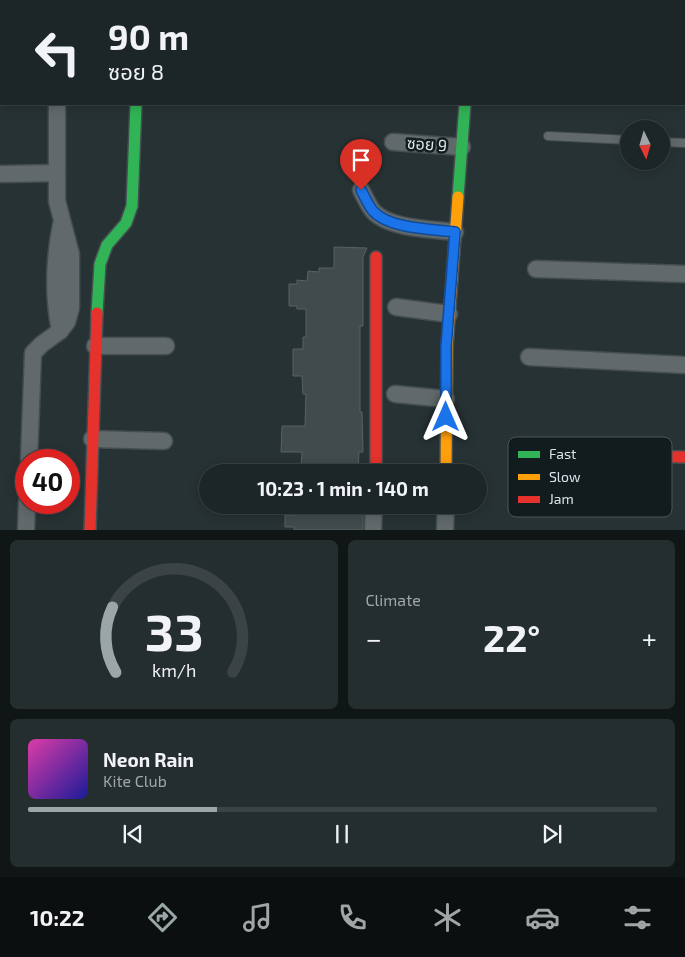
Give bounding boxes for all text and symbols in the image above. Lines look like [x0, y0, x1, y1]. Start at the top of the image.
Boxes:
text: 90 m [108, 15, 189, 57]
icon: left [25, 20, 90, 85]
text: ซอย 8 [108, 58, 164, 84]
north arrow [620, 120, 670, 170]
map controls [620, 120, 670, 170]
street label: ซอย 9 [406, 133, 448, 154]
pin [340, 139, 382, 190]
icon: arrive [347, 146, 375, 174]
position arrow [419, 390, 471, 442]
legend [508, 437, 672, 517]
text: Fast [549, 445, 576, 462]
speed limit sign: 40 [15, 449, 80, 514]
text: Slow [549, 468, 581, 485]
text: 10:23 · 1 min · 140 m [257, 477, 429, 500]
text: Jam [549, 490, 574, 507]
text: Climate [366, 590, 421, 609]
text: 33 [144, 599, 203, 661]
text: 22° [483, 614, 540, 660]
text: − [366, 621, 382, 655]
text: + [642, 621, 657, 655]
text: km/h [152, 659, 196, 681]
text: Neon Rain [103, 748, 194, 771]
text: Kite Club [103, 771, 167, 790]
icon: previous [119, 820, 147, 848]
icon: pause [328, 820, 356, 848]
icon: next [538, 820, 566, 848]
icon: directions [145, 900, 180, 935]
icon: music [240, 900, 275, 935]
icon: phone [335, 900, 370, 935]
icon: climate [430, 900, 465, 935]
icon: car [525, 900, 560, 935]
icon: filters [620, 900, 655, 935]
text: 10:22 [30, 904, 85, 930]

